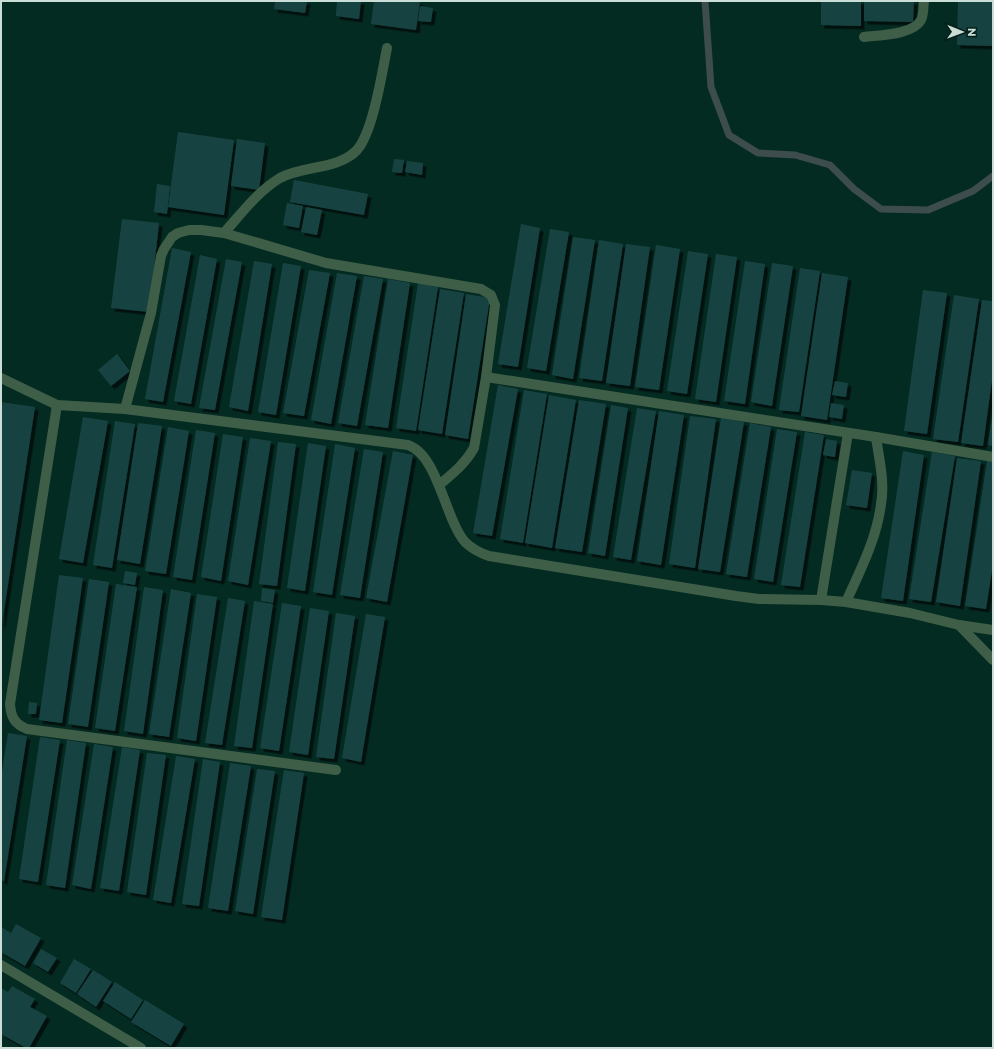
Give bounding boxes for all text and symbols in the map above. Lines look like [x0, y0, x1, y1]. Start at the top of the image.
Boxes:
north arrow [942, 12, 982, 52]
text: N [965, 28, 979, 37]

